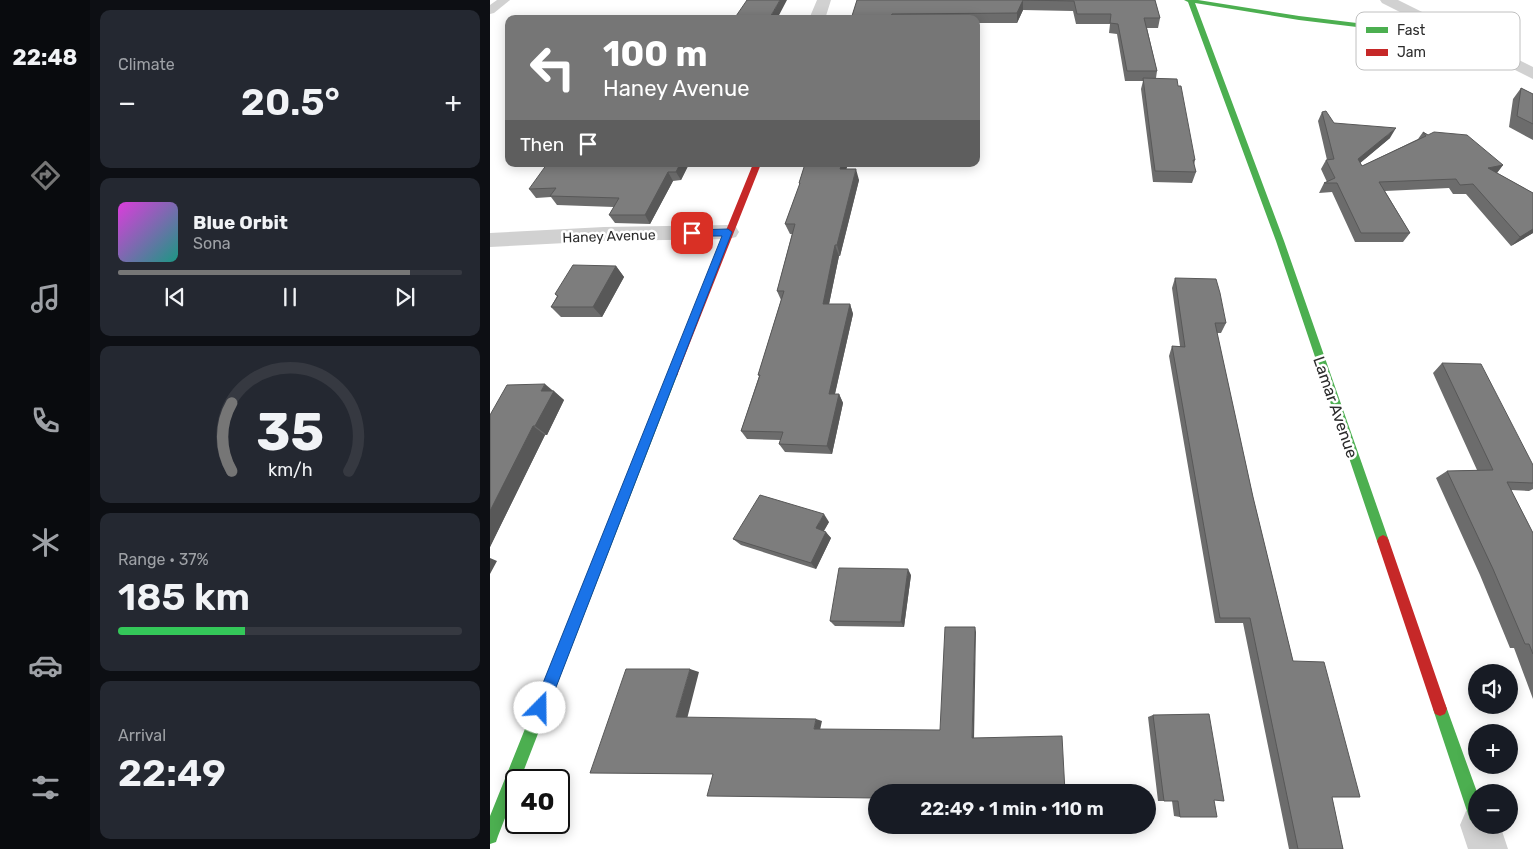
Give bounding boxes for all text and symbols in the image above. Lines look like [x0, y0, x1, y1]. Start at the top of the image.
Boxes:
legend [1356, 12, 1520, 70]
text: Fast [1397, 22, 1426, 39]
text: 100 m [603, 33, 708, 75]
icon: left [520, 35, 585, 100]
text: 22:48 [13, 44, 77, 71]
text: Jam [1397, 44, 1426, 61]
text: Climate [118, 55, 175, 74]
text: Haney Avenue [603, 75, 750, 102]
text: 20.5° [241, 79, 340, 125]
text: − [118, 86, 136, 119]
text: + [445, 86, 462, 119]
icon: arrive [574, 130, 602, 158]
text: Then [520, 133, 564, 156]
icon: directions [28, 158, 63, 193]
text: Blue Orbit [193, 211, 288, 234]
pin [671, 212, 713, 254]
icon: arrive [678, 219, 706, 247]
street label: Haney Avenue [562, 226, 656, 247]
text: Sona [193, 234, 231, 253]
icon: music [28, 281, 63, 316]
icon: previous [161, 283, 189, 311]
icon: pause [276, 283, 304, 311]
icon: next [391, 283, 419, 311]
street label: Lamar Avenue [1309, 354, 1362, 460]
text: 35 [256, 401, 324, 463]
icon: phone [28, 403, 63, 438]
text: km/h [268, 459, 312, 480]
icon: climate [28, 525, 63, 560]
text: Range · 37% [118, 550, 209, 569]
text: 185 km [118, 574, 250, 620]
icon: car [28, 648, 63, 683]
map controls [1468, 664, 1518, 834]
button: sound [1468, 664, 1518, 714]
position arrow [513, 681, 565, 733]
button: + [1468, 724, 1518, 774]
text: Arrival [118, 726, 166, 745]
text: 22:49 [118, 750, 226, 796]
speed limit sign: 40 [505, 769, 570, 834]
icon: filters [28, 770, 63, 805]
button: − [1468, 784, 1518, 834]
text: 22:49 · 1 min · 110 m [920, 797, 1104, 820]

